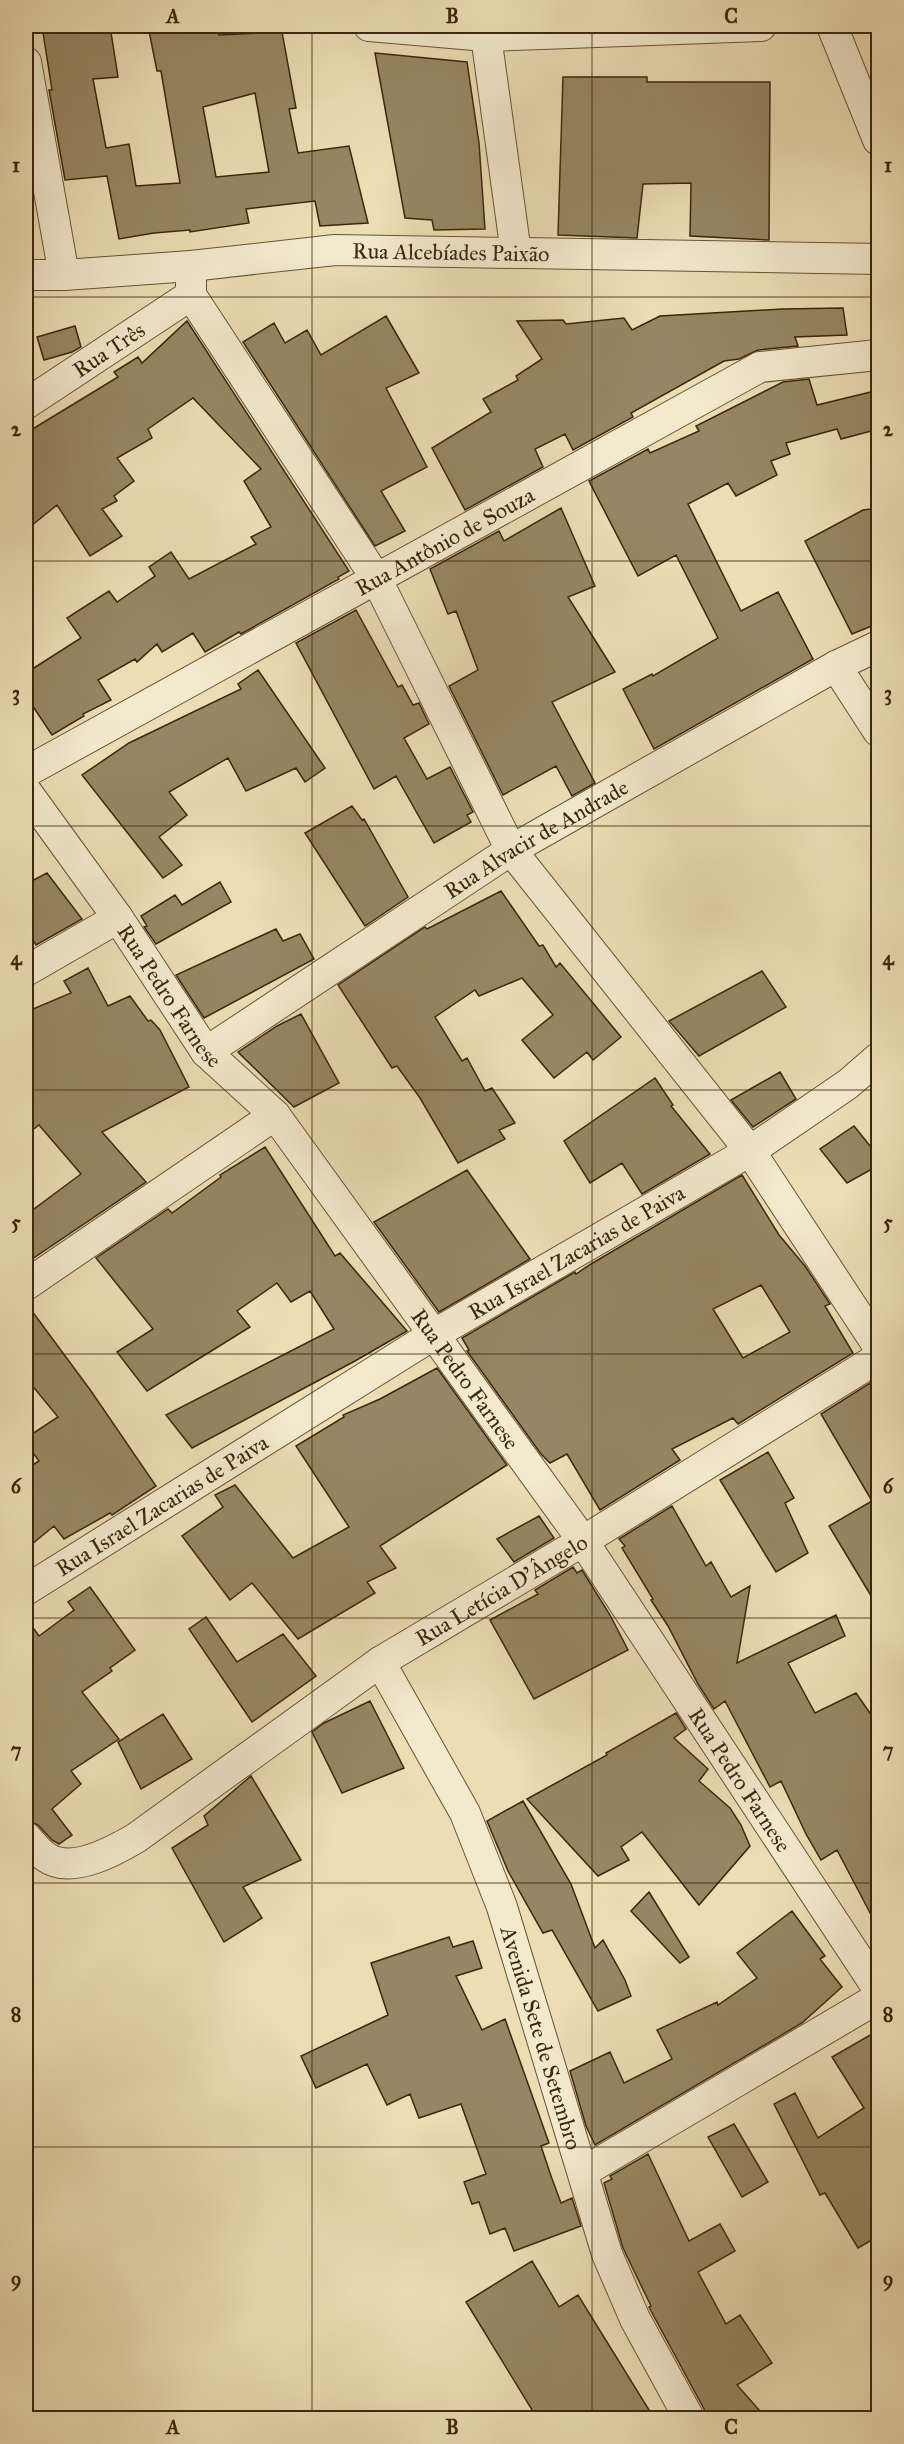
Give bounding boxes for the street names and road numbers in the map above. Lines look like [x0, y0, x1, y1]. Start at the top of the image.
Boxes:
street label: Rua Alcebíades Paixão [352, 237, 550, 267]
street label: Rua Três [67, 316, 150, 383]
street label: Rua Antônio de Souza [350, 480, 540, 601]
street label: Rua Alvacir de Andrade [439, 773, 633, 904]
street label: Rua Pedro Farnese [112, 919, 227, 1073]
street label: Rua Israel Zacarias de Paiva [463, 1178, 690, 1325]
street label: Rua Pedro Farnese [406, 1303, 526, 1454]
street label: Rua Israel Zacarias de Paiva [50, 1428, 274, 1582]
street label: Rua Letícia D'Ângelo [410, 1528, 592, 1651]
street label: Rua Pedro Farnese [683, 1702, 797, 1857]
street label: Avenida Sete de Setembro [495, 1922, 588, 2153]

